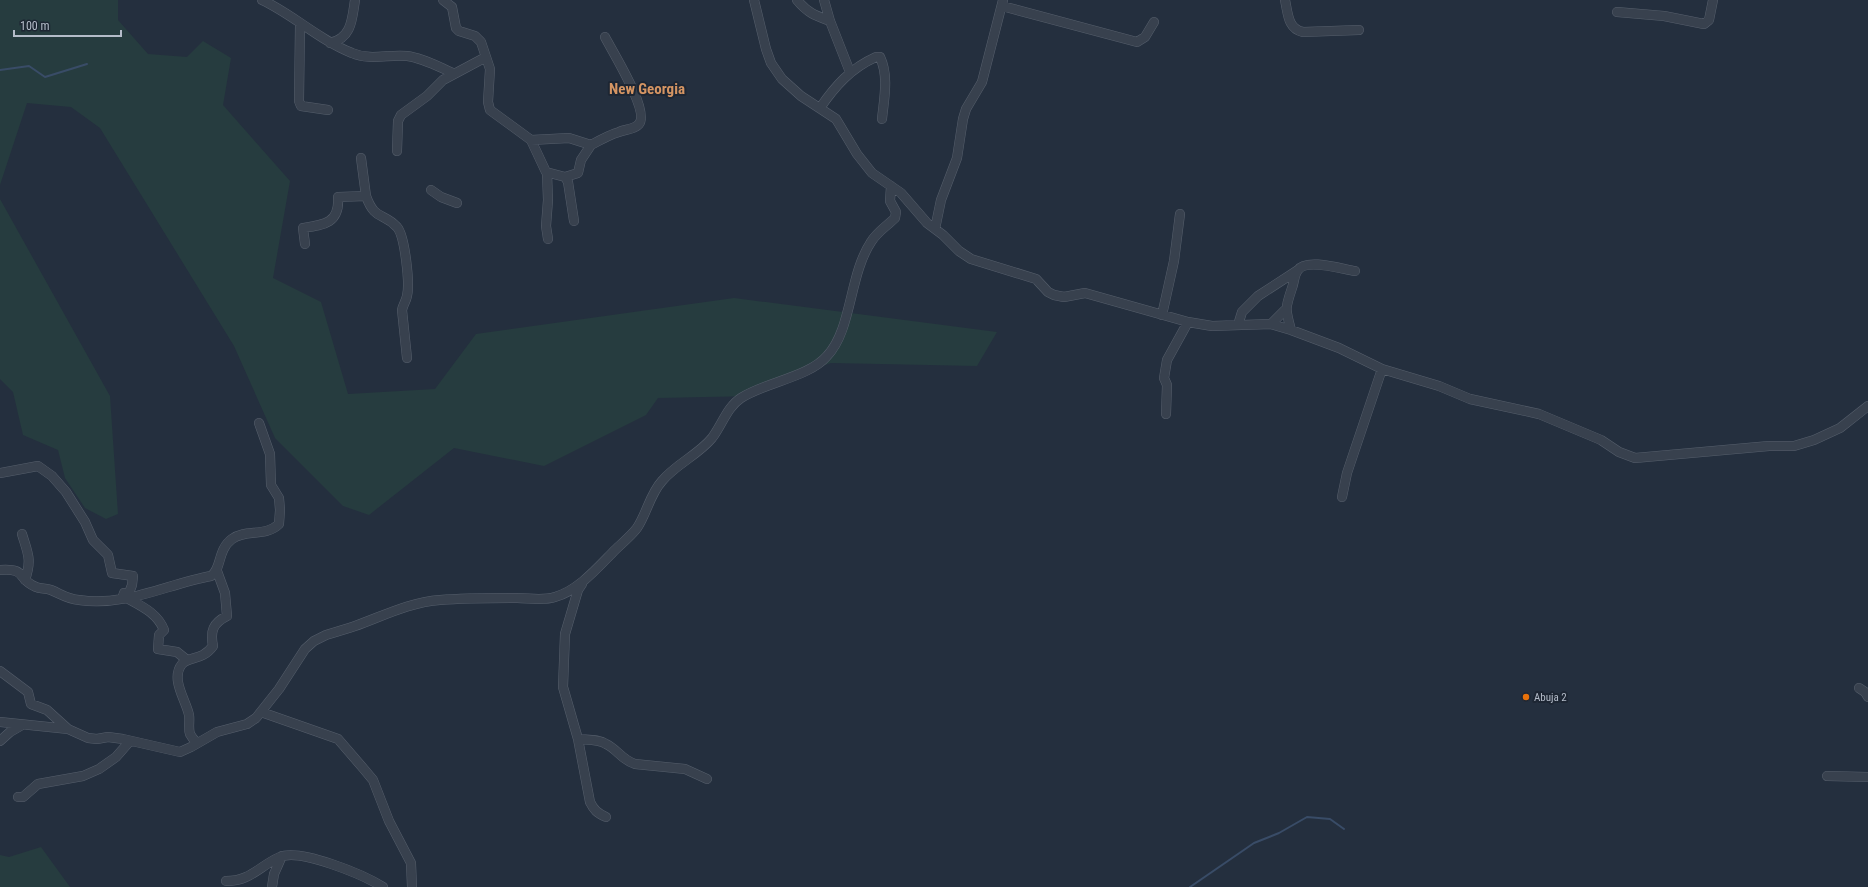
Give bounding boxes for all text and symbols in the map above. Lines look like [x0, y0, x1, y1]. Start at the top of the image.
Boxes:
scale bar [14, 12, 121, 38]
text: 100 m [20, 19, 50, 33]
district label: New Georgia [609, 80, 685, 98]
place label: Abuja 2 [1534, 691, 1567, 704]
marker: Abuja 2 [1521, 692, 1531, 702]

